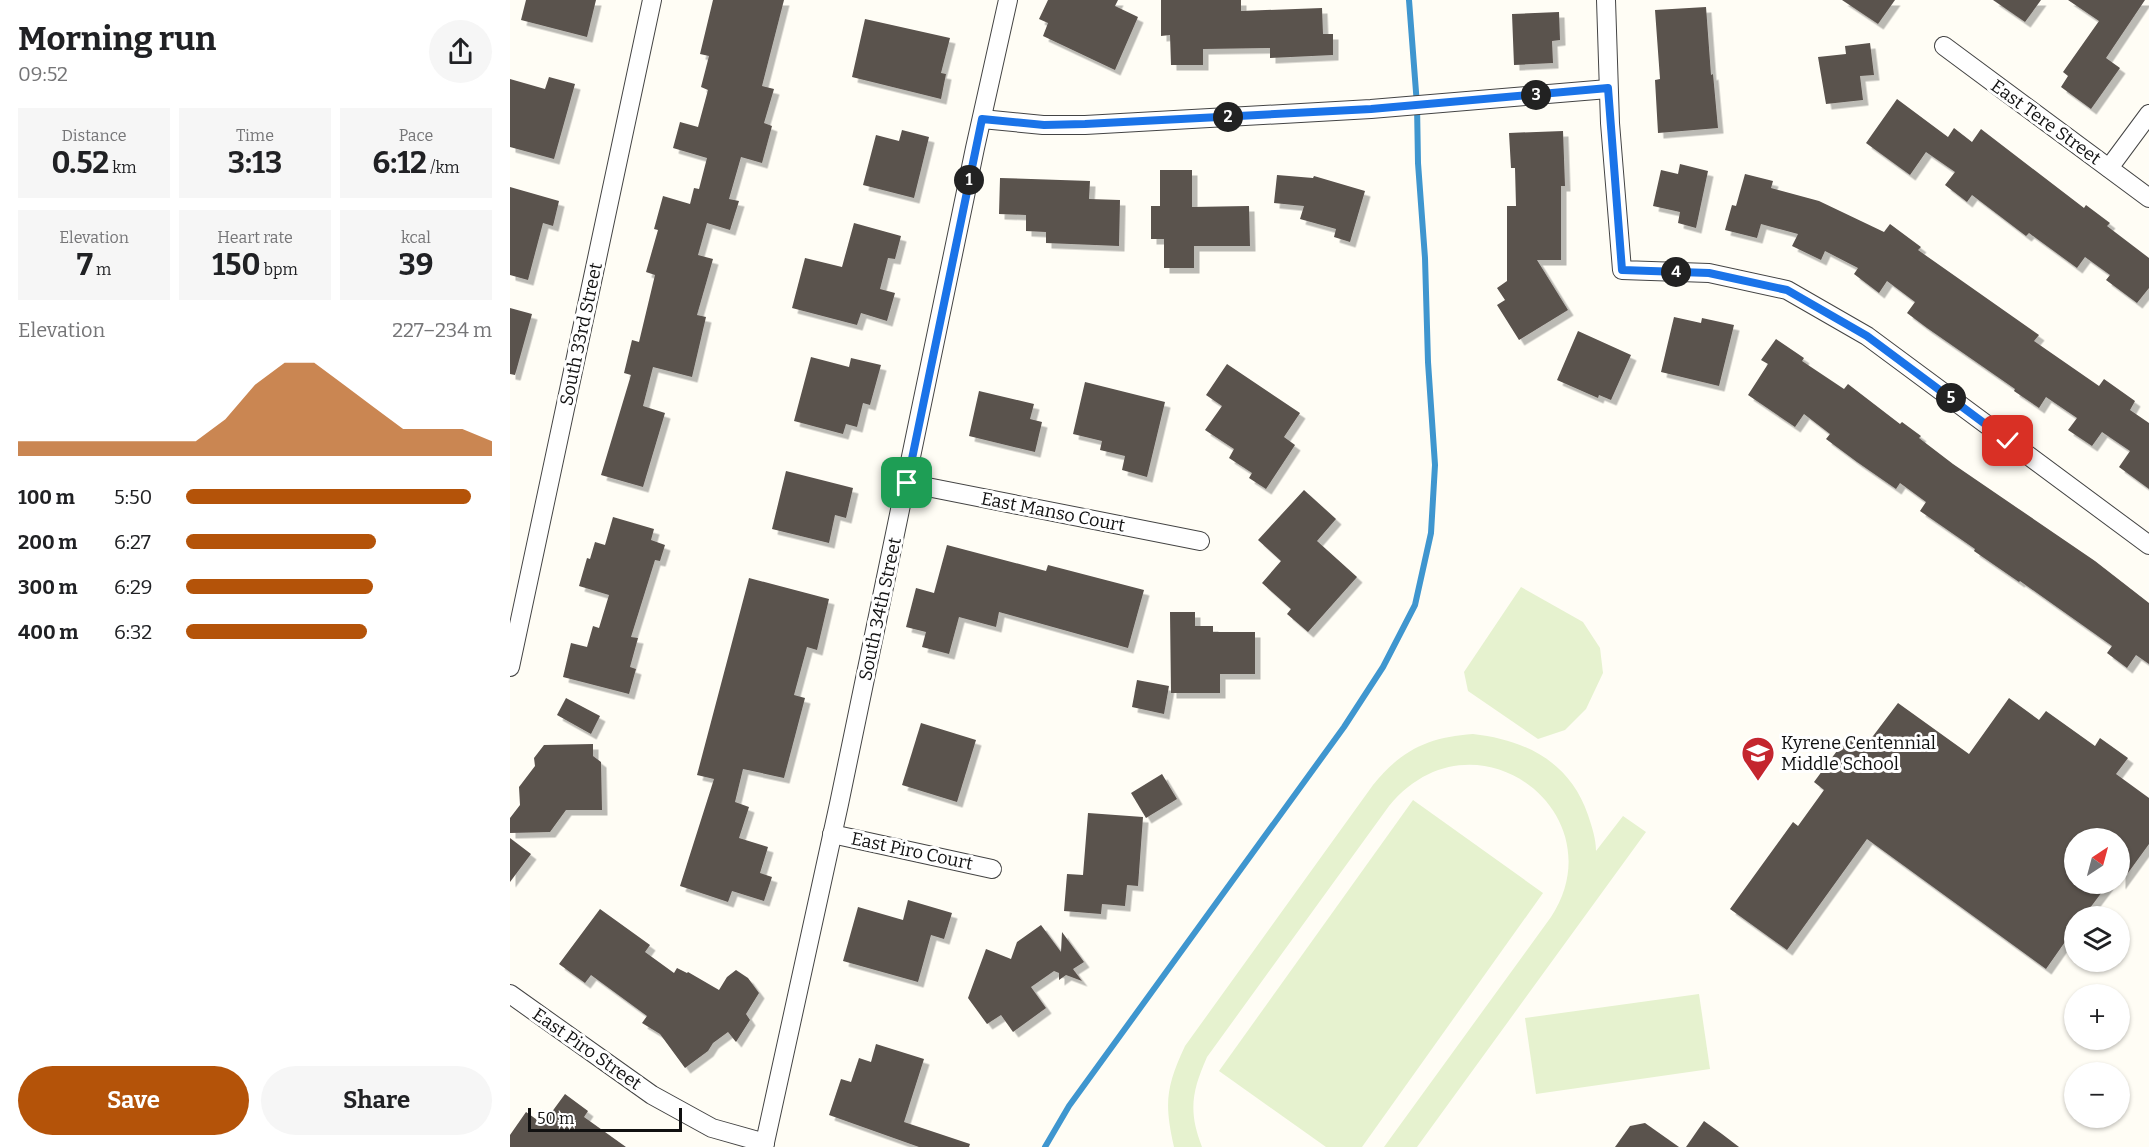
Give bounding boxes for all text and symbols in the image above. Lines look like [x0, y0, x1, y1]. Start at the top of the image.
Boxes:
text: Morning run [18, 19, 216, 59]
button: share [429, 20, 492, 83]
text: 09:52 [18, 62, 68, 86]
street label: East Tere Street [1987, 75, 2106, 170]
pin: 3 [1521, 80, 1551, 110]
text: 3 [1531, 85, 1541, 104]
pin: 2 [1213, 102, 1243, 132]
text: 2 [1223, 107, 1233, 126]
text: Distance [62, 126, 126, 145]
text: Time [236, 126, 274, 145]
text: Pace [399, 126, 433, 145]
text: 0.52 [52, 145, 109, 181]
text: 3:13 [228, 145, 282, 181]
text: 6:12 [372, 145, 427, 181]
text: km [109, 158, 136, 177]
text: /km [427, 158, 460, 177]
pin: 1 [954, 165, 984, 195]
text: 1 [966, 170, 972, 189]
text: Elevation [59, 228, 129, 247]
text: Heart rate [217, 228, 293, 247]
text: kcal [401, 228, 431, 247]
text: 7 [77, 247, 93, 283]
text: 150 [212, 247, 261, 283]
text: 39 [398, 247, 434, 283]
pin: 4 [1661, 257, 1691, 287]
text: m [93, 260, 111, 279]
text: bpm [261, 260, 298, 279]
street label: South 33rd Street [555, 260, 607, 408]
text: 4 [1671, 262, 1681, 281]
text: Elevation [18, 318, 105, 342]
text: 227–234 m [392, 318, 492, 342]
pin: 5 [1936, 383, 1966, 413]
text: 5 [1947, 388, 1955, 407]
pin [1982, 415, 2033, 466]
icon: check [1991, 424, 2024, 457]
pin [881, 457, 932, 508]
icon: arrive [890, 466, 923, 499]
text: 100 m [18, 485, 75, 509]
text: 5:50 [114, 485, 152, 509]
street label: East Manso Court [979, 487, 1127, 537]
text: 200 m [18, 530, 77, 554]
text: 6:27 [114, 530, 151, 554]
street label: South 34th Street [854, 535, 906, 683]
text: 300 m [18, 575, 78, 599]
text: 6:29 [114, 575, 153, 599]
text: 400 m [18, 620, 78, 644]
text: 6:32 [114, 620, 152, 644]
place label: Kyrene Centennial Middle School [1781, 732, 1936, 775]
school or university icon: Kyrene Centennial Middle School [1740, 735, 1776, 782]
street label: East Piro Court [849, 827, 975, 875]
north arrow [2064, 828, 2130, 894]
map controls [2064, 828, 2130, 1128]
button: layers [2064, 906, 2130, 972]
button: + [2064, 984, 2130, 1050]
street label: East Piro Street [528, 1003, 646, 1095]
button: − [2064, 1062, 2130, 1128]
button: Save [18, 1066, 249, 1135]
button: Share [261, 1066, 492, 1135]
scale bar [528, 1105, 682, 1132]
text: 50 m [537, 1109, 574, 1128]

